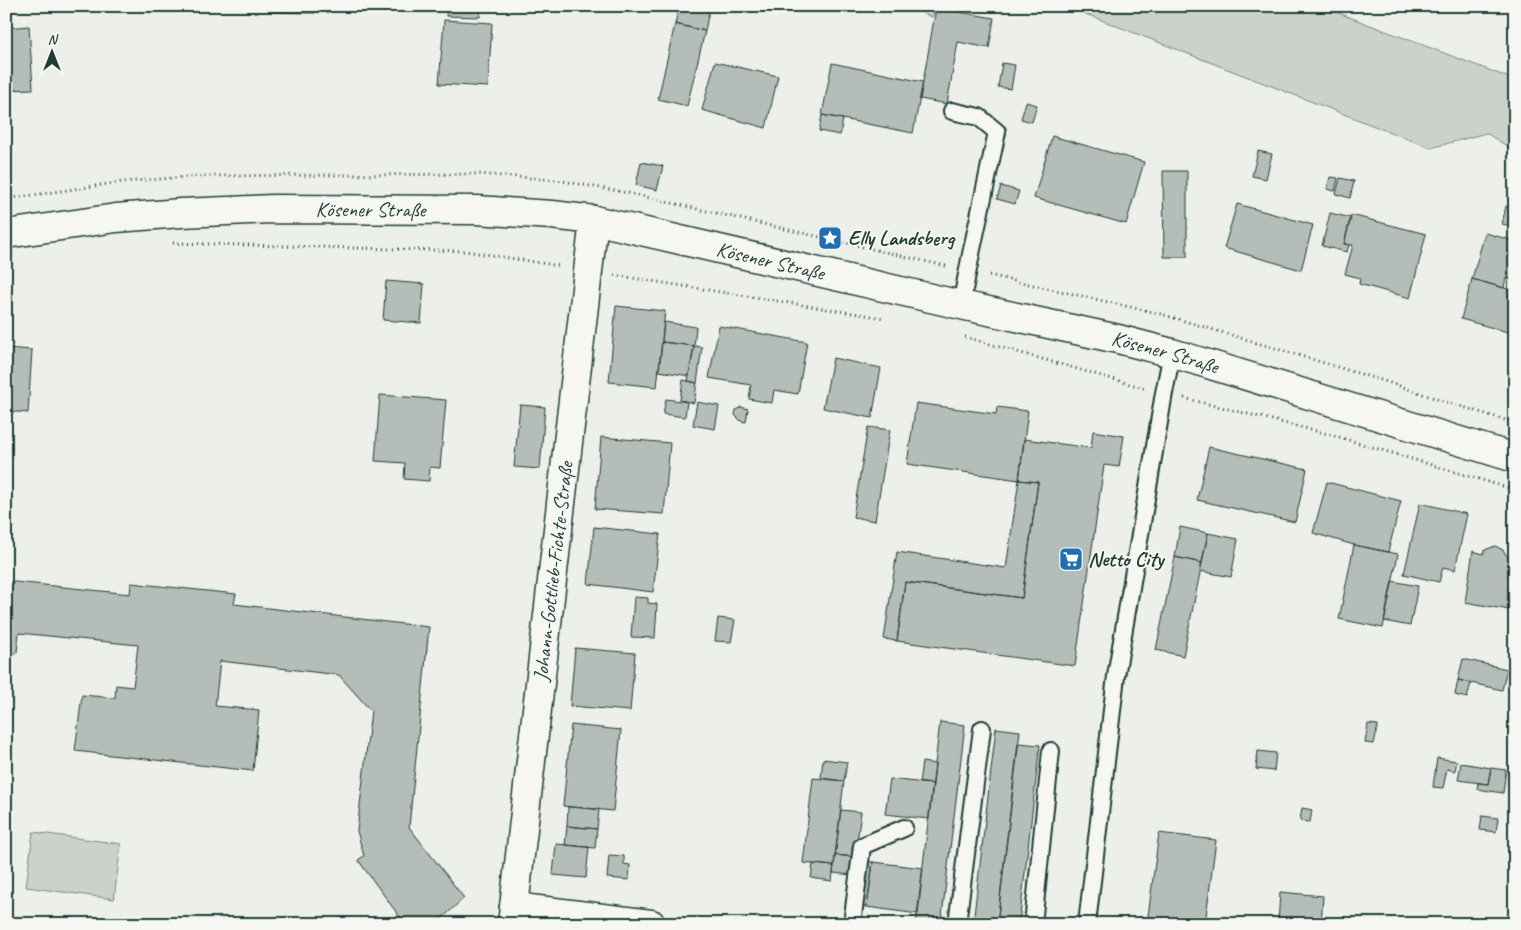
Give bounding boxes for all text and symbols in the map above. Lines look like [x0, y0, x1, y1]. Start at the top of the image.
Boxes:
north arrow [28, 28, 78, 78]
text: N [48, 31, 59, 48]
street label: Kösener Straße [316, 196, 428, 223]
place icon: Elly Landsberg [817, 225, 843, 251]
place label: Elly Landsberg [848, 225, 957, 251]
street label: Kösener Straße [714, 236, 829, 286]
street label: Kösener Straße [1109, 325, 1224, 380]
street label: Johann-Gottlieb-Fichte-Straße [527, 458, 579, 683]
supermarket icon: Netto City [1058, 546, 1084, 572]
place label: Netto City [1088, 546, 1165, 572]

